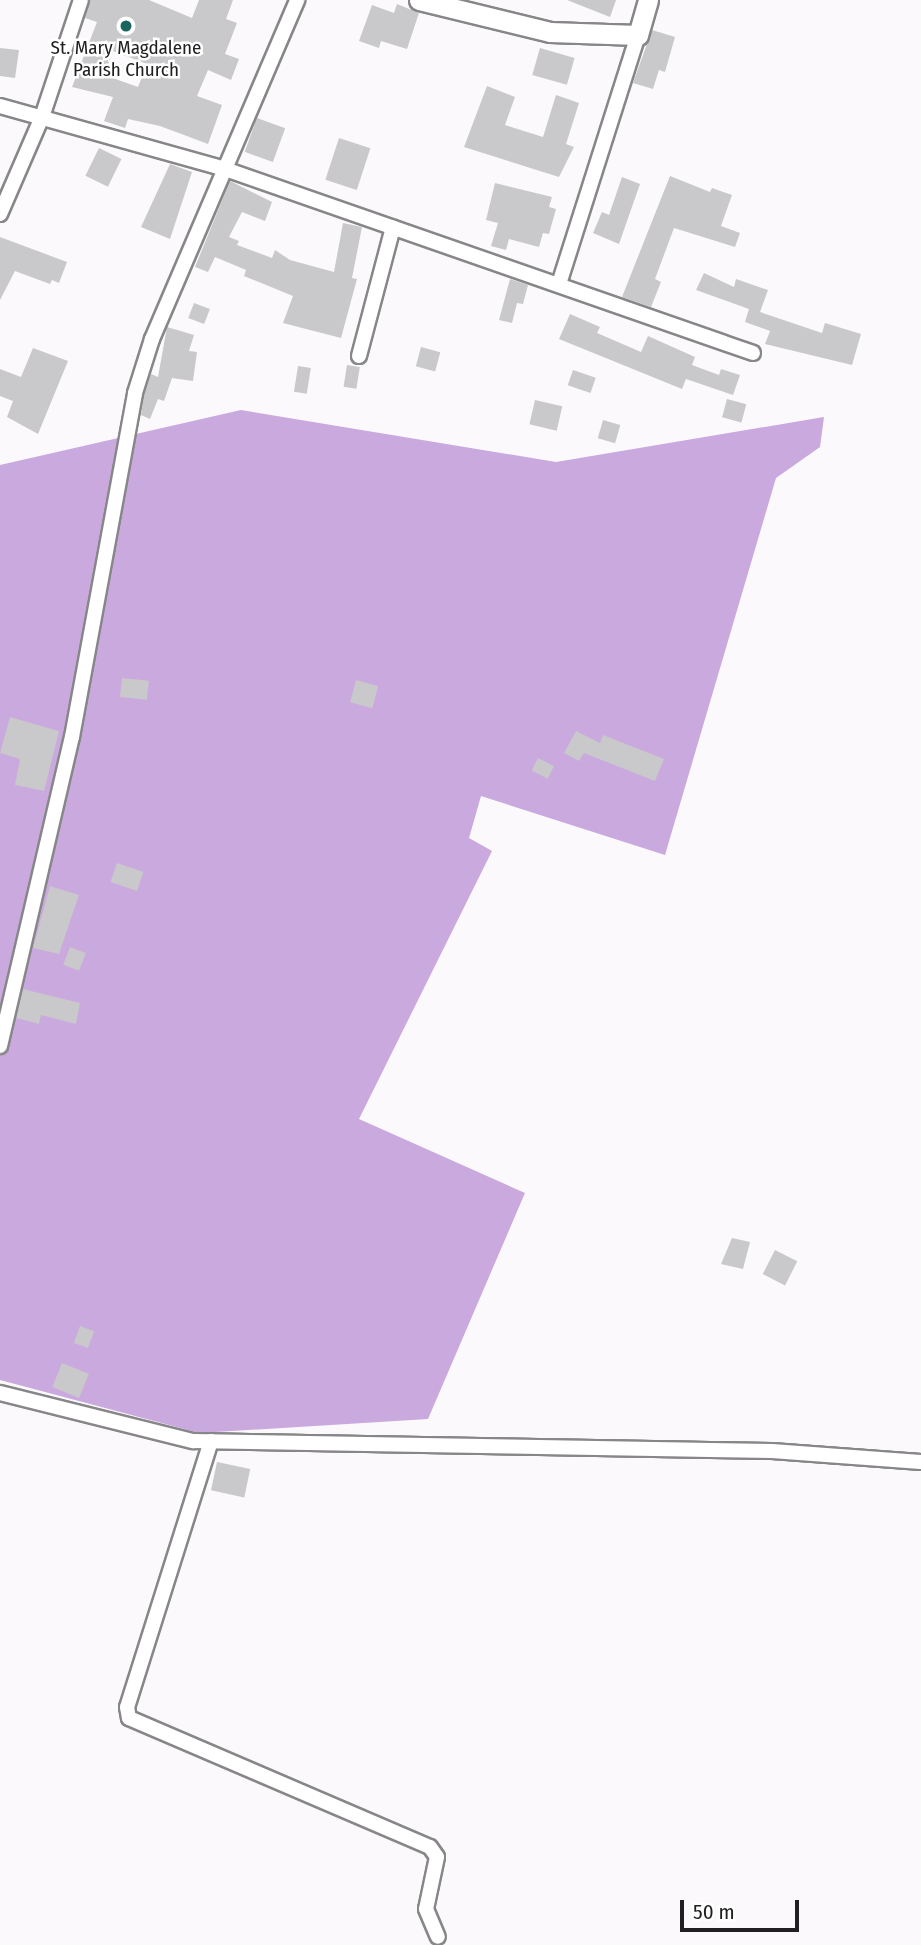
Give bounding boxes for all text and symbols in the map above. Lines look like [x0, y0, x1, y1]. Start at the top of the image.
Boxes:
marker: St. Mary Magdalene Parish Church [118, 18, 134, 34]
place label: St. Mary Magdalene Parish Church [51, 37, 201, 81]
scale bar [683, 1885, 802, 1929]
text: 50 m [693, 1899, 735, 1925]

